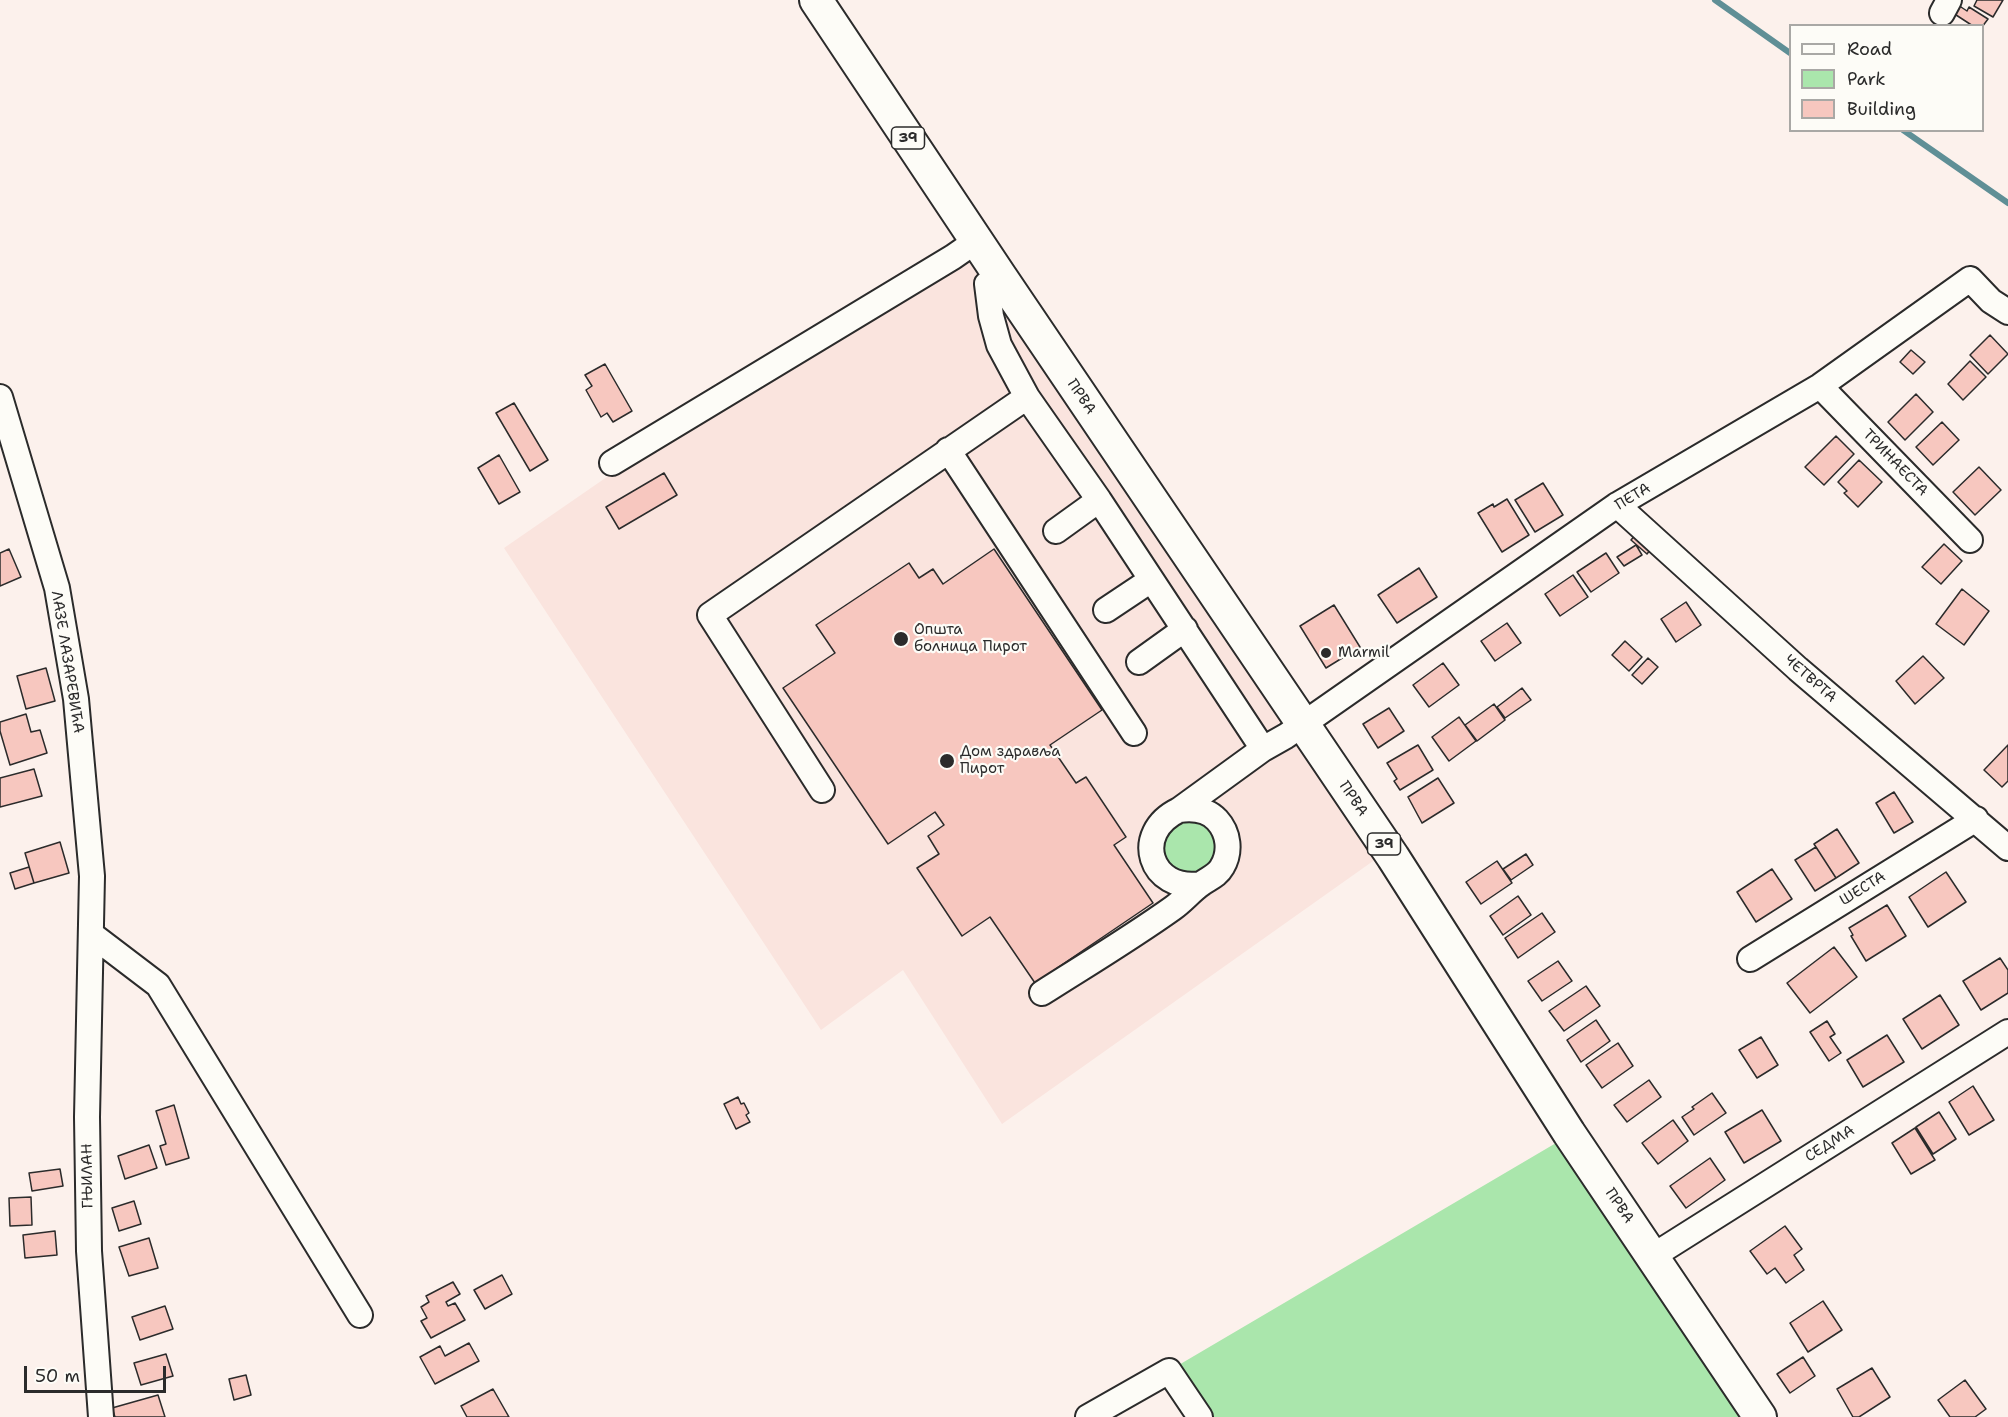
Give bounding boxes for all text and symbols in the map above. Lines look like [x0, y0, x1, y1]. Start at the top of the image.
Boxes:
legend [1789, 24, 1984, 132]
text: Road [1847, 37, 1892, 61]
text: Park [1847, 67, 1886, 91]
text: Building [1847, 97, 1916, 121]
road number: 39 [892, 127, 924, 149]
street label: ПРВА [1063, 376, 1099, 418]
street label: ТРИНАЕСТА [1859, 426, 1931, 500]
street label: ПЕТА [1612, 480, 1654, 514]
street label: ЛАЗЕ ЛАЗАРЕВИЋА [47, 590, 87, 734]
place label: Општа болница Пирот [914, 621, 1027, 656]
marker: Општа болница Пирот [892, 630, 910, 648]
place label: Marmil [1338, 644, 1390, 662]
marker: Marmil [1319, 646, 1333, 660]
street label: ЧЕТВРТА [1780, 651, 1840, 707]
place label: Дом здравља Пирот [960, 743, 1061, 778]
marker: Дом здравља Пирот [938, 752, 956, 770]
street label: ПРВА [1335, 778, 1371, 820]
road number: 39 [1368, 833, 1400, 855]
street label: ШЕСТА [1837, 868, 1889, 910]
street label: СЕДМА [1802, 1122, 1858, 1166]
street label: ГЊИЛАН [78, 1143, 98, 1209]
street label: ПРВА [1601, 1185, 1637, 1227]
scale bar [27, 1354, 170, 1392]
text: 50 m [35, 1364, 80, 1388]

